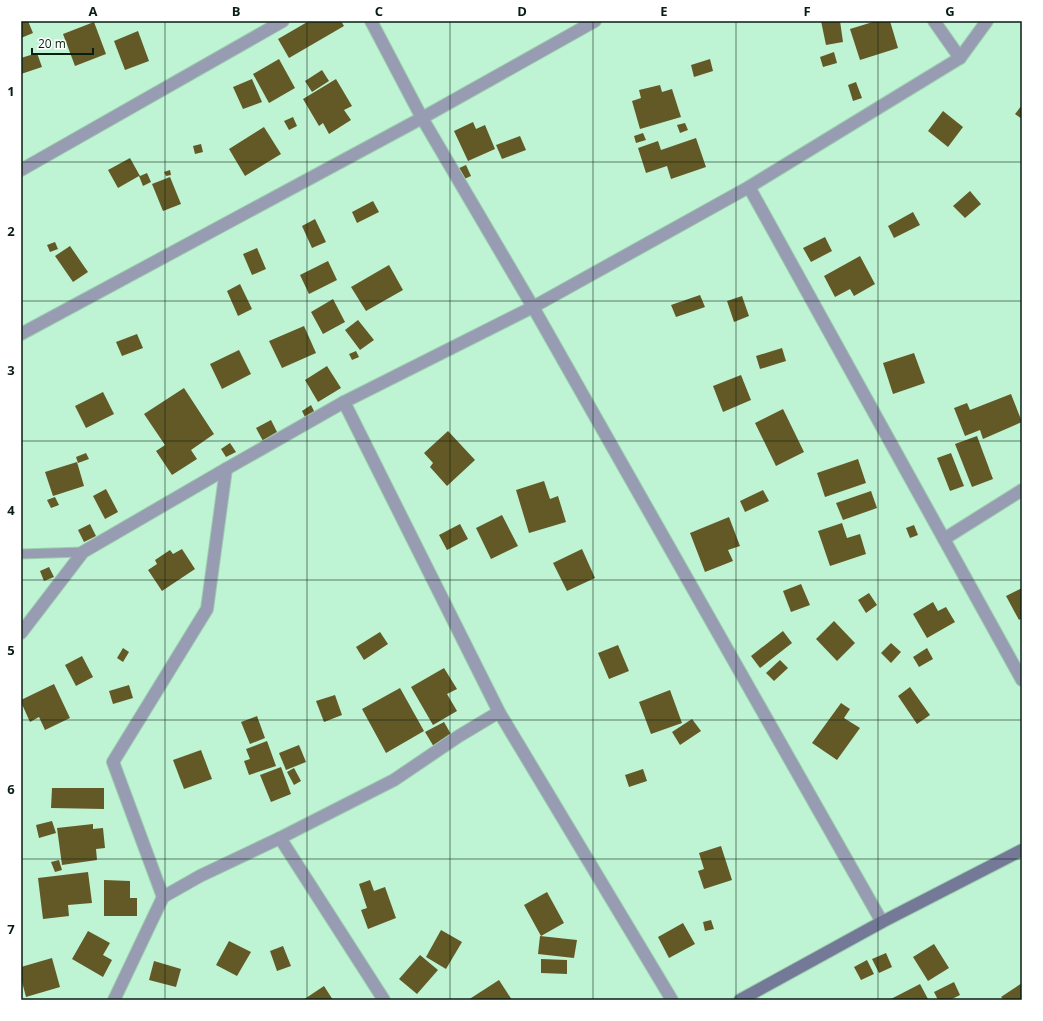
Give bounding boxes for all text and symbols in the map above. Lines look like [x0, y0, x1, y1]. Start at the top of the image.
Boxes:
text: A [89, 2, 98, 20]
text: B [232, 2, 241, 20]
text: C [375, 2, 383, 20]
text: D [517, 2, 527, 20]
text: E [660, 2, 668, 20]
text: F [803, 2, 811, 20]
text: G [945, 2, 955, 20]
scale bar [32, 30, 93, 56]
text: 20 m [38, 35, 66, 52]
text: 1 [7, 82, 15, 100]
text: 2 [7, 222, 15, 240]
text: 3 [7, 361, 15, 379]
text: 4 [7, 501, 15, 519]
text: 5 [7, 641, 15, 659]
text: 6 [7, 780, 15, 798]
text: 7 [7, 920, 15, 938]

